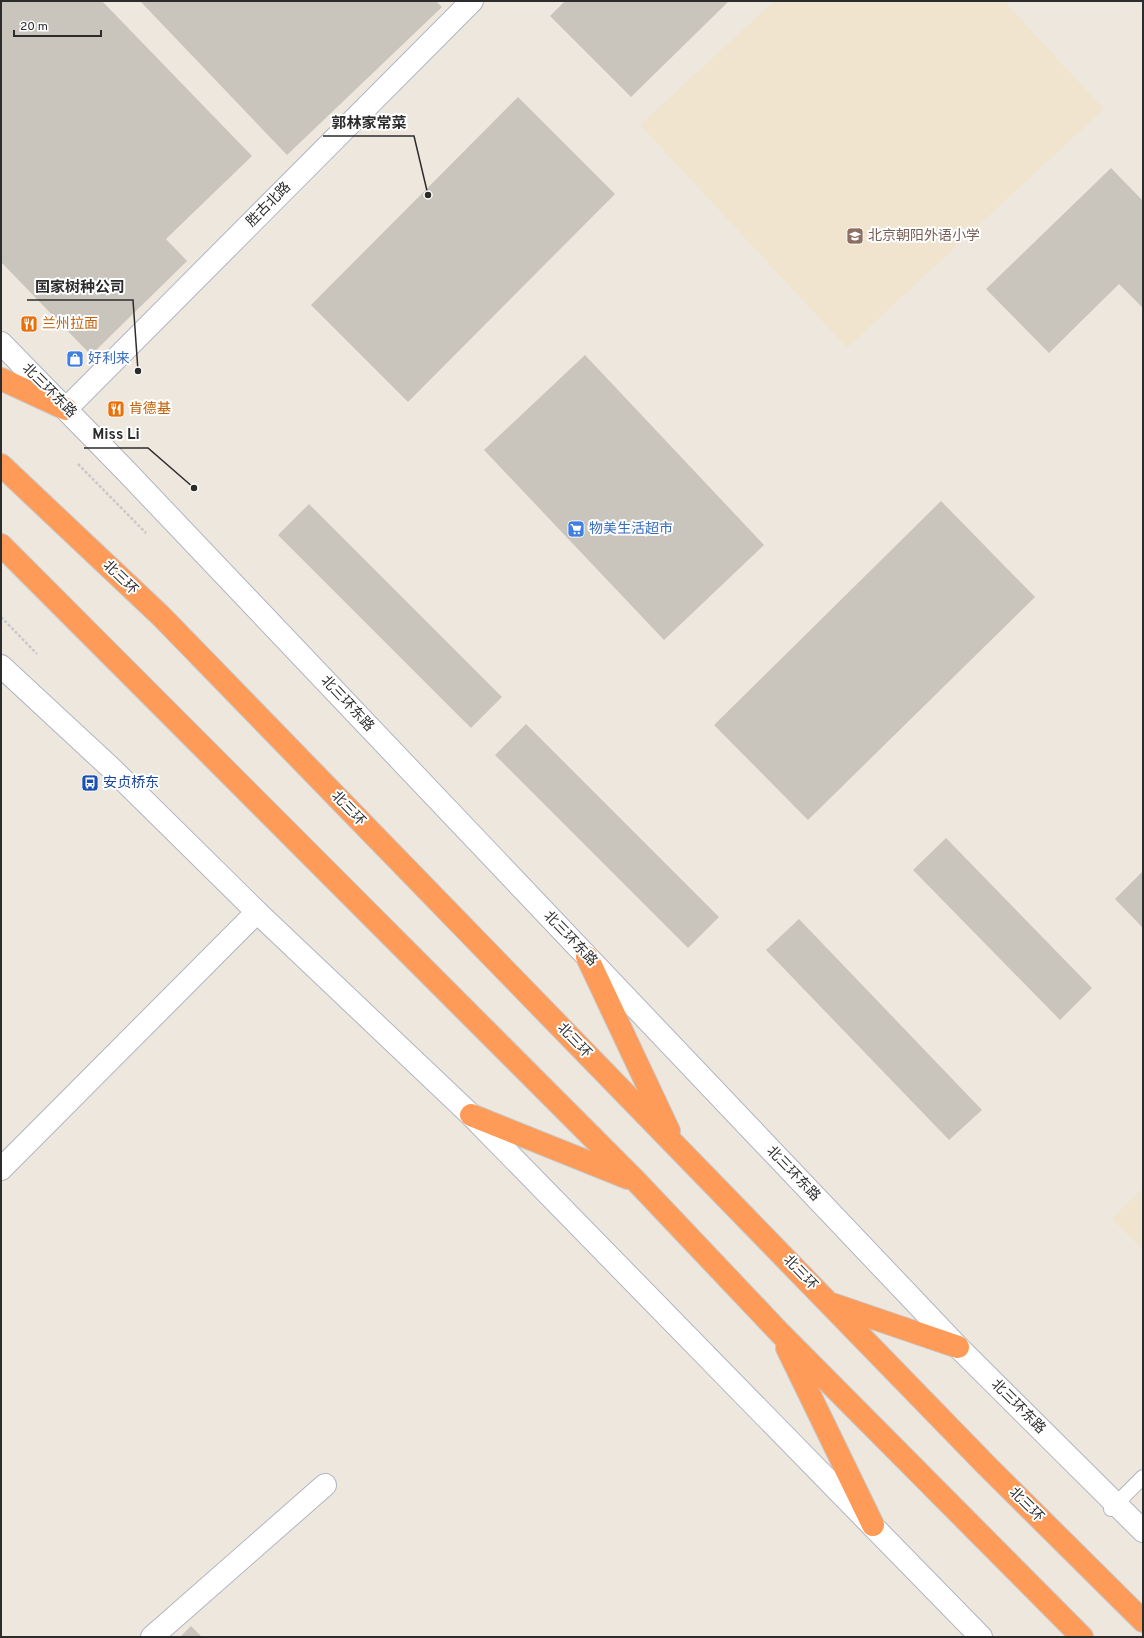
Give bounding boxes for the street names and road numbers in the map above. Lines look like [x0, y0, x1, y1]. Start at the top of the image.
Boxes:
street label: 胜古北路 [242, 178, 295, 231]
street label: 北三环东路 [18, 360, 80, 422]
street label: 北三环 [99, 557, 142, 599]
street label: 北三环东路 [317, 672, 378, 735]
street label: 北三环 [327, 787, 369, 830]
street label: 北三环东路 [540, 907, 601, 970]
street label: 北三环 [553, 1019, 595, 1062]
street label: 北三环东路 [763, 1142, 824, 1205]
street label: 北三环 [779, 1251, 821, 1294]
street label: 北三环东路 [987, 1376, 1049, 1438]
street label: 北三环 [1005, 1483, 1048, 1526]

